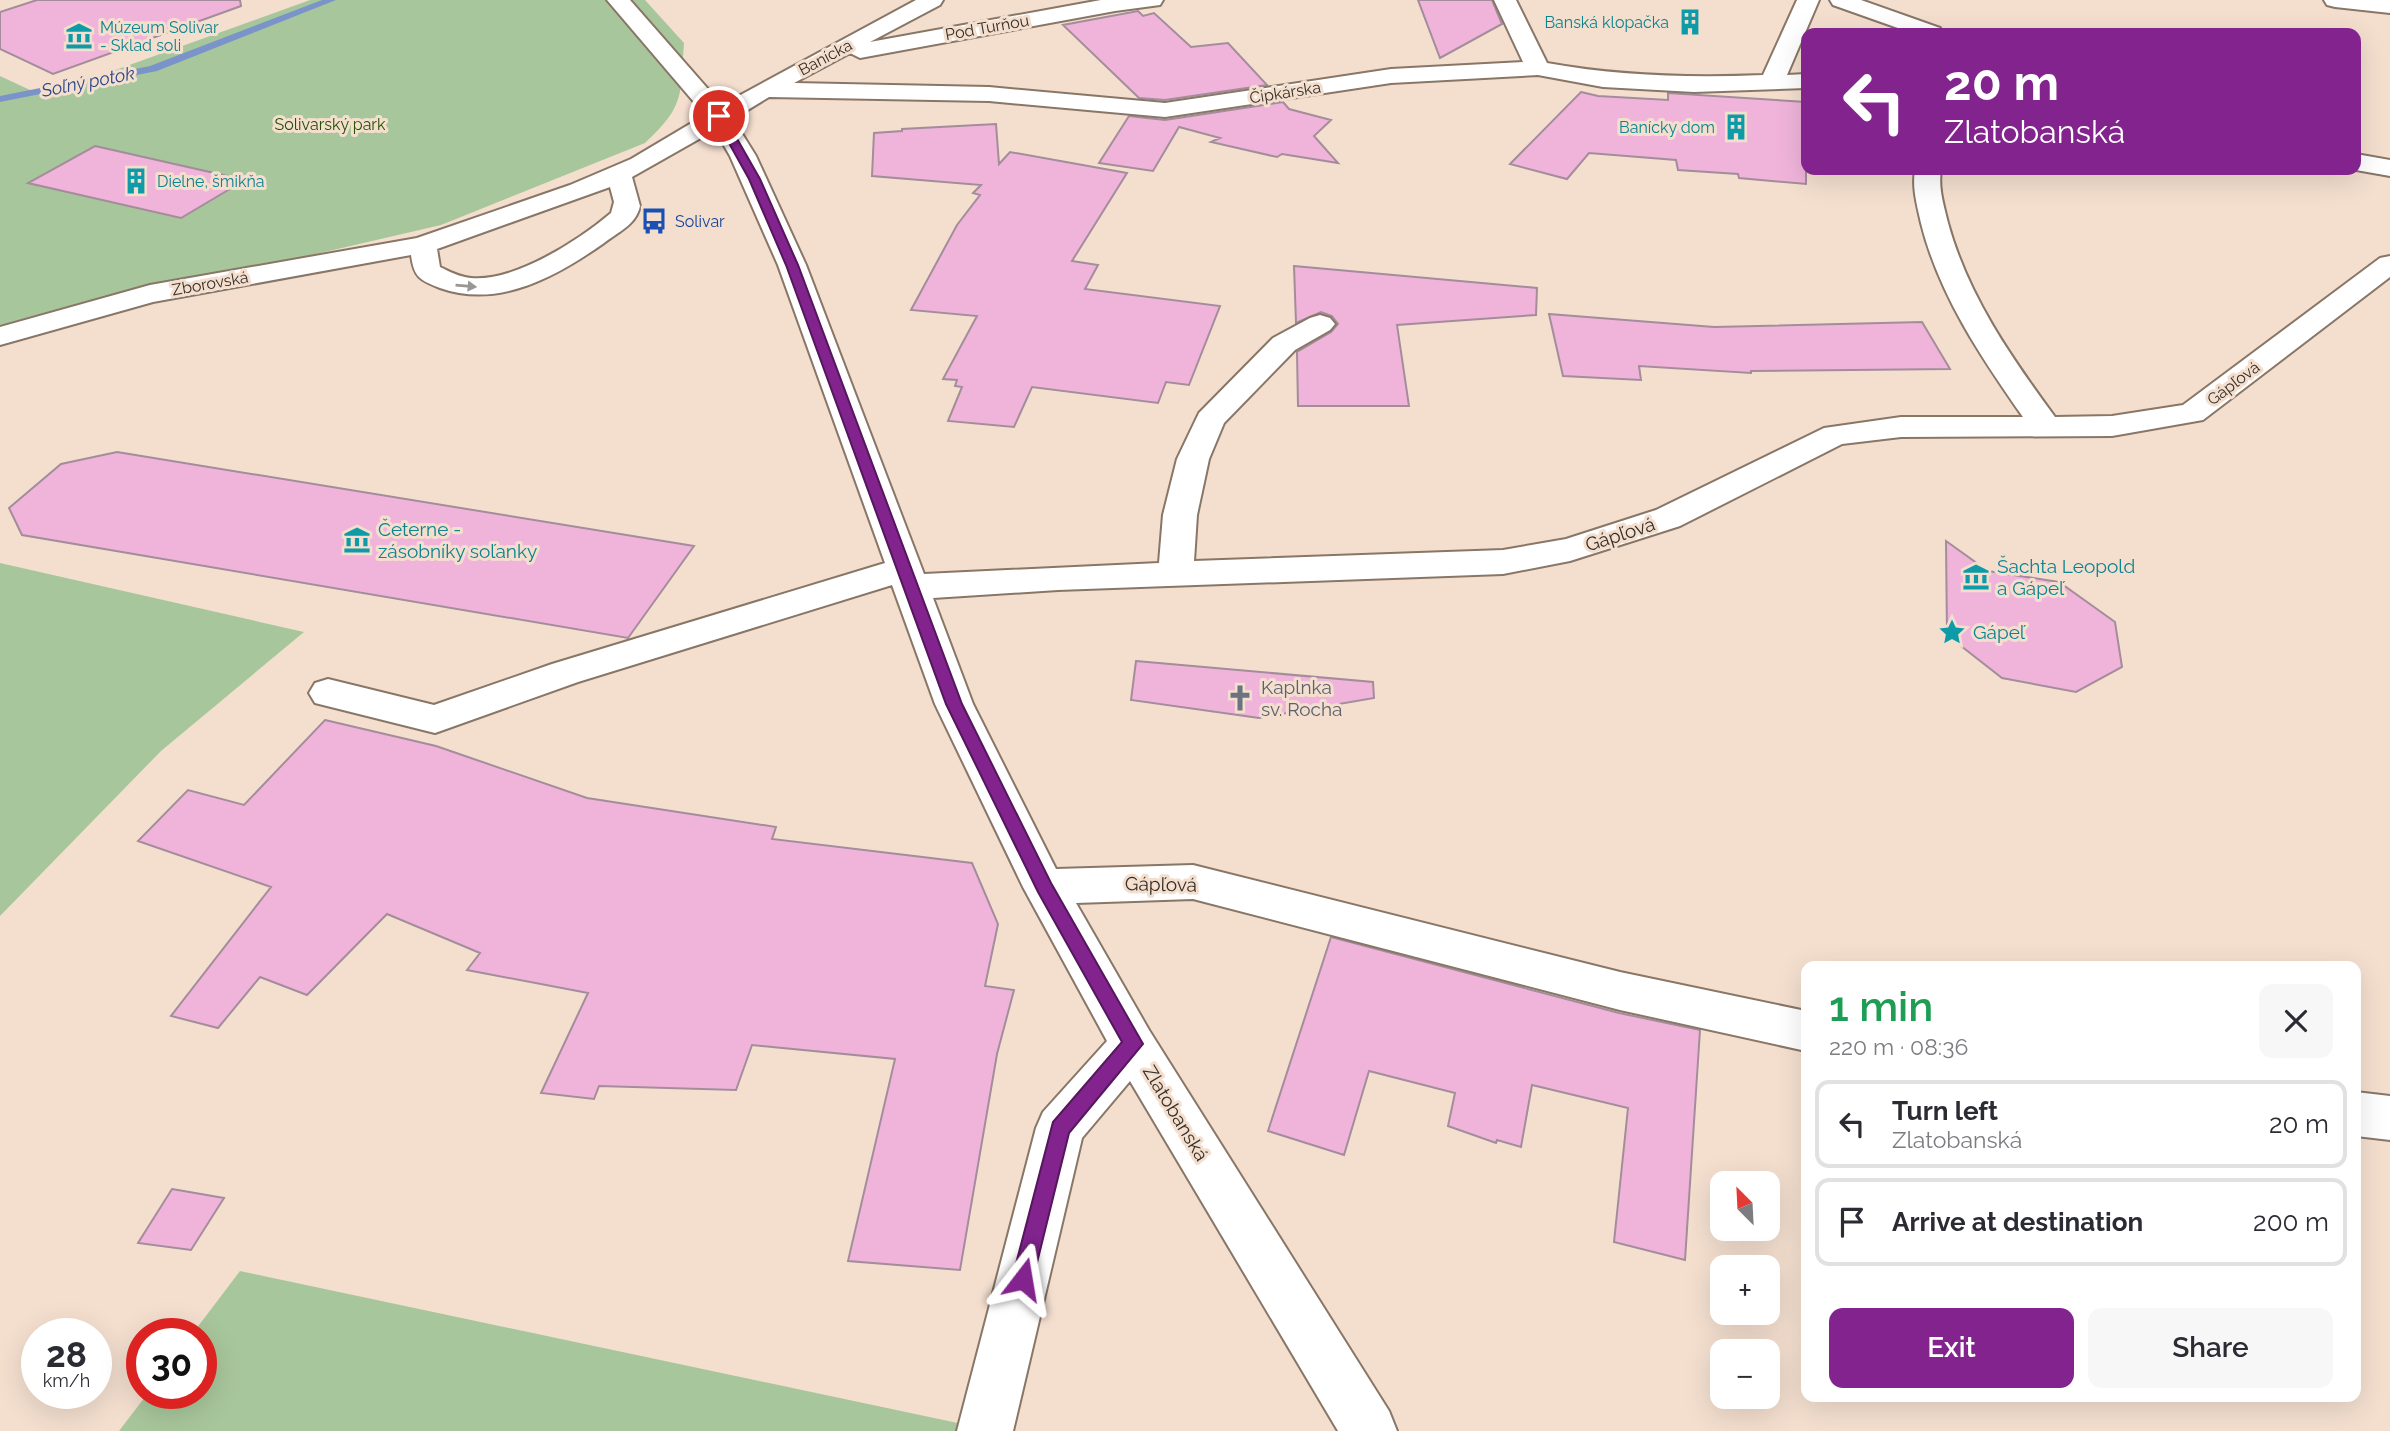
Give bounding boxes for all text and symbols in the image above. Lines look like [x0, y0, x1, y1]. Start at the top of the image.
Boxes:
building icon: Banská klopačka [1675, 7, 1705, 37]
street label: Pod Turňou [944, 11, 1030, 44]
place label: Banská klopačka [1544, 13, 1669, 32]
place label: Múzeum Solivar - Sklad soli [100, 18, 219, 55]
museum icon: Múzeum Solivar - Sklad soli [64, 21, 94, 51]
street label: Banícka [795, 35, 855, 79]
text: 20 m [1944, 54, 2059, 111]
icon: left [1829, 56, 1920, 147]
water label: Soľný potok [38, 62, 137, 101]
street label: Čipkárska [1248, 76, 1322, 108]
pin [689, 86, 749, 146]
icon: arrive [700, 97, 738, 135]
building icon: Banícky dom [1721, 112, 1751, 142]
text: Zlatobanská [1944, 113, 2125, 150]
park label: Solivarský park [275, 115, 386, 134]
place label: Banícky dom [1619, 118, 1715, 137]
building icon: Dielne, šmikňa [121, 166, 151, 196]
place label: Dielne, šmikňa [157, 172, 265, 191]
bus stop icon: Solivar [639, 206, 669, 236]
place label: Solivar [675, 212, 725, 231]
street label: Zborovská [170, 267, 250, 300]
one-way arrow [455, 281, 477, 292]
street label: Gápľová [2203, 358, 2263, 409]
street label: Gápľová [1582, 512, 1658, 556]
place label: Četerne - zásobníky soľanky [378, 518, 537, 562]
museum icon: Četerne - zásobníky soľanky [342, 525, 372, 555]
place label: Šachta Leopold a Gápeľ [1997, 555, 2135, 599]
museum icon: Šachta Leopold a Gápeľ [1961, 562, 1991, 592]
place icon: Gápeľ [1937, 617, 1967, 647]
place label: Gápeľ [1973, 621, 2027, 643]
place label: Kaplnka sv. Rocha [1261, 676, 1342, 720]
church icon: Kaplnka sv. Rocha [1225, 683, 1255, 713]
street label: Gápľová [1125, 872, 1197, 896]
text: 1 min [1829, 982, 1933, 1031]
button: close [2259, 984, 2333, 1058]
text: 220 m · 08:36 [1829, 1033, 1968, 1060]
street label: Zlatobanská [1139, 1061, 1213, 1165]
text: Turn left [1892, 1096, 1998, 1126]
icon: left [1833, 1105, 1871, 1143]
text: 20 m [2269, 1109, 2329, 1139]
text: Zlatobanská [1892, 1126, 2022, 1153]
north arrow [1710, 1171, 1780, 1241]
map controls [1710, 1171, 1780, 1409]
icon: arrive [1833, 1203, 1871, 1241]
text: Arrive at destination [1892, 1207, 2143, 1237]
text: 200 m [2253, 1207, 2329, 1237]
position arrow [986, 1242, 1060, 1316]
button: + [1710, 1255, 1780, 1325]
button: Exit [1829, 1308, 2074, 1388]
button: Share [2088, 1308, 2333, 1388]
speed limit sign: 30 [126, 1318, 217, 1409]
text: 28 [46, 1334, 87, 1375]
button: − [1710, 1339, 1780, 1409]
text: km/h [43, 1370, 90, 1391]

